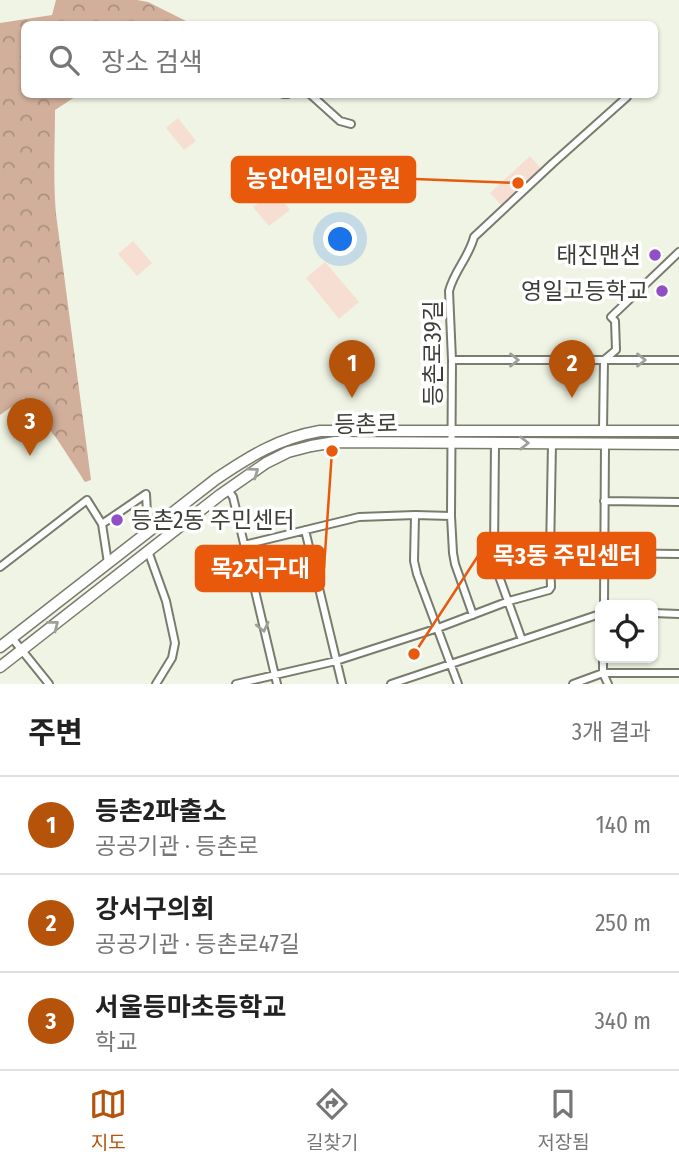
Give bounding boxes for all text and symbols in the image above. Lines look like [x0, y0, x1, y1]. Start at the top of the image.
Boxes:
search box [21, 21, 658, 98]
icon: search [45, 41, 83, 79]
text: 장소 검색 [101, 47, 203, 78]
callout: 농안어린이공원 [232, 157, 415, 202]
text: 농안어린이공원 [246, 165, 400, 193]
your location [323, 222, 357, 256]
place label: 태진맨션 [556, 241, 641, 269]
marker: 태진맨션 [647, 247, 663, 263]
place label: 영일고등학교 [521, 277, 648, 305]
marker: 영일고등학교 [654, 283, 670, 299]
street label: 등촌로39길 [419, 300, 447, 406]
pin: 1 [329, 340, 375, 398]
pin: 2 [549, 340, 595, 398]
one-way arrow [510, 352, 520, 368]
one-way arrow [637, 352, 647, 368]
pin: 3 [7, 398, 53, 456]
street label: 등촌로 [334, 409, 398, 439]
one-way arrow [519, 435, 530, 451]
one-way arrow [246, 468, 259, 480]
place label: 등촌2동 주민센터 [131, 506, 295, 534]
marker: 등촌2동 주민센터 [109, 512, 125, 528]
callout: 목3동 주민센터 [478, 533, 655, 578]
text: 목3동 주민센터 [493, 542, 641, 570]
callout: 목2지구대 [196, 546, 324, 591]
text: 목2지구대 [210, 555, 310, 583]
map controls [595, 600, 658, 663]
button: locate [595, 600, 658, 663]
one-way arrow [46, 620, 59, 633]
one-way arrow [255, 620, 270, 632]
text: 주변 [28, 715, 83, 751]
text: 3개 결과 [572, 718, 651, 746]
text: 등촌2파출소 [95, 796, 227, 827]
text: 1 [46, 811, 56, 839]
text: 140 m [596, 811, 651, 839]
text: 공공기관 · 등촌로 [95, 832, 259, 860]
text: 강서구의회 [95, 894, 215, 925]
text: 2 [46, 909, 56, 937]
text: 250 m [595, 909, 651, 937]
text: 공공기관 · 등촌로47길 [95, 930, 300, 958]
text: 서울등마초등학교 [95, 992, 286, 1023]
text: 3 [46, 1007, 56, 1035]
text: 340 m [595, 1007, 651, 1035]
text: 학교 [95, 1028, 137, 1056]
tab: 지도 [89, 1085, 127, 1154]
tab: 길찾기 [306, 1085, 358, 1154]
tab: 저장됨 [537, 1085, 590, 1154]

